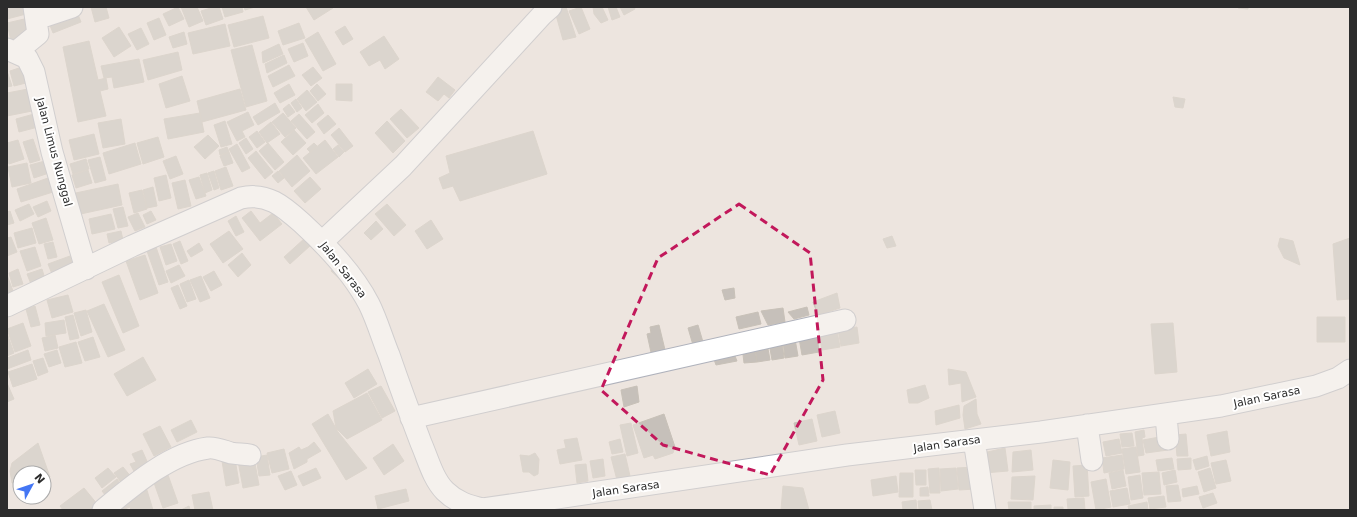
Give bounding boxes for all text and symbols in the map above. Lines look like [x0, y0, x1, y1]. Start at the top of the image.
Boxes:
street label: Jalan Limus Nunggal [33, 95, 75, 208]
street label: Jalan Sarasa [316, 239, 369, 301]
street label: Jalan Sarasa [1232, 384, 1301, 411]
street label: Jalan Sarasa [912, 433, 981, 455]
north arrow [12, 465, 52, 505]
text: N [31, 471, 47, 487]
street label: Jalan Sarasa [591, 478, 660, 500]

